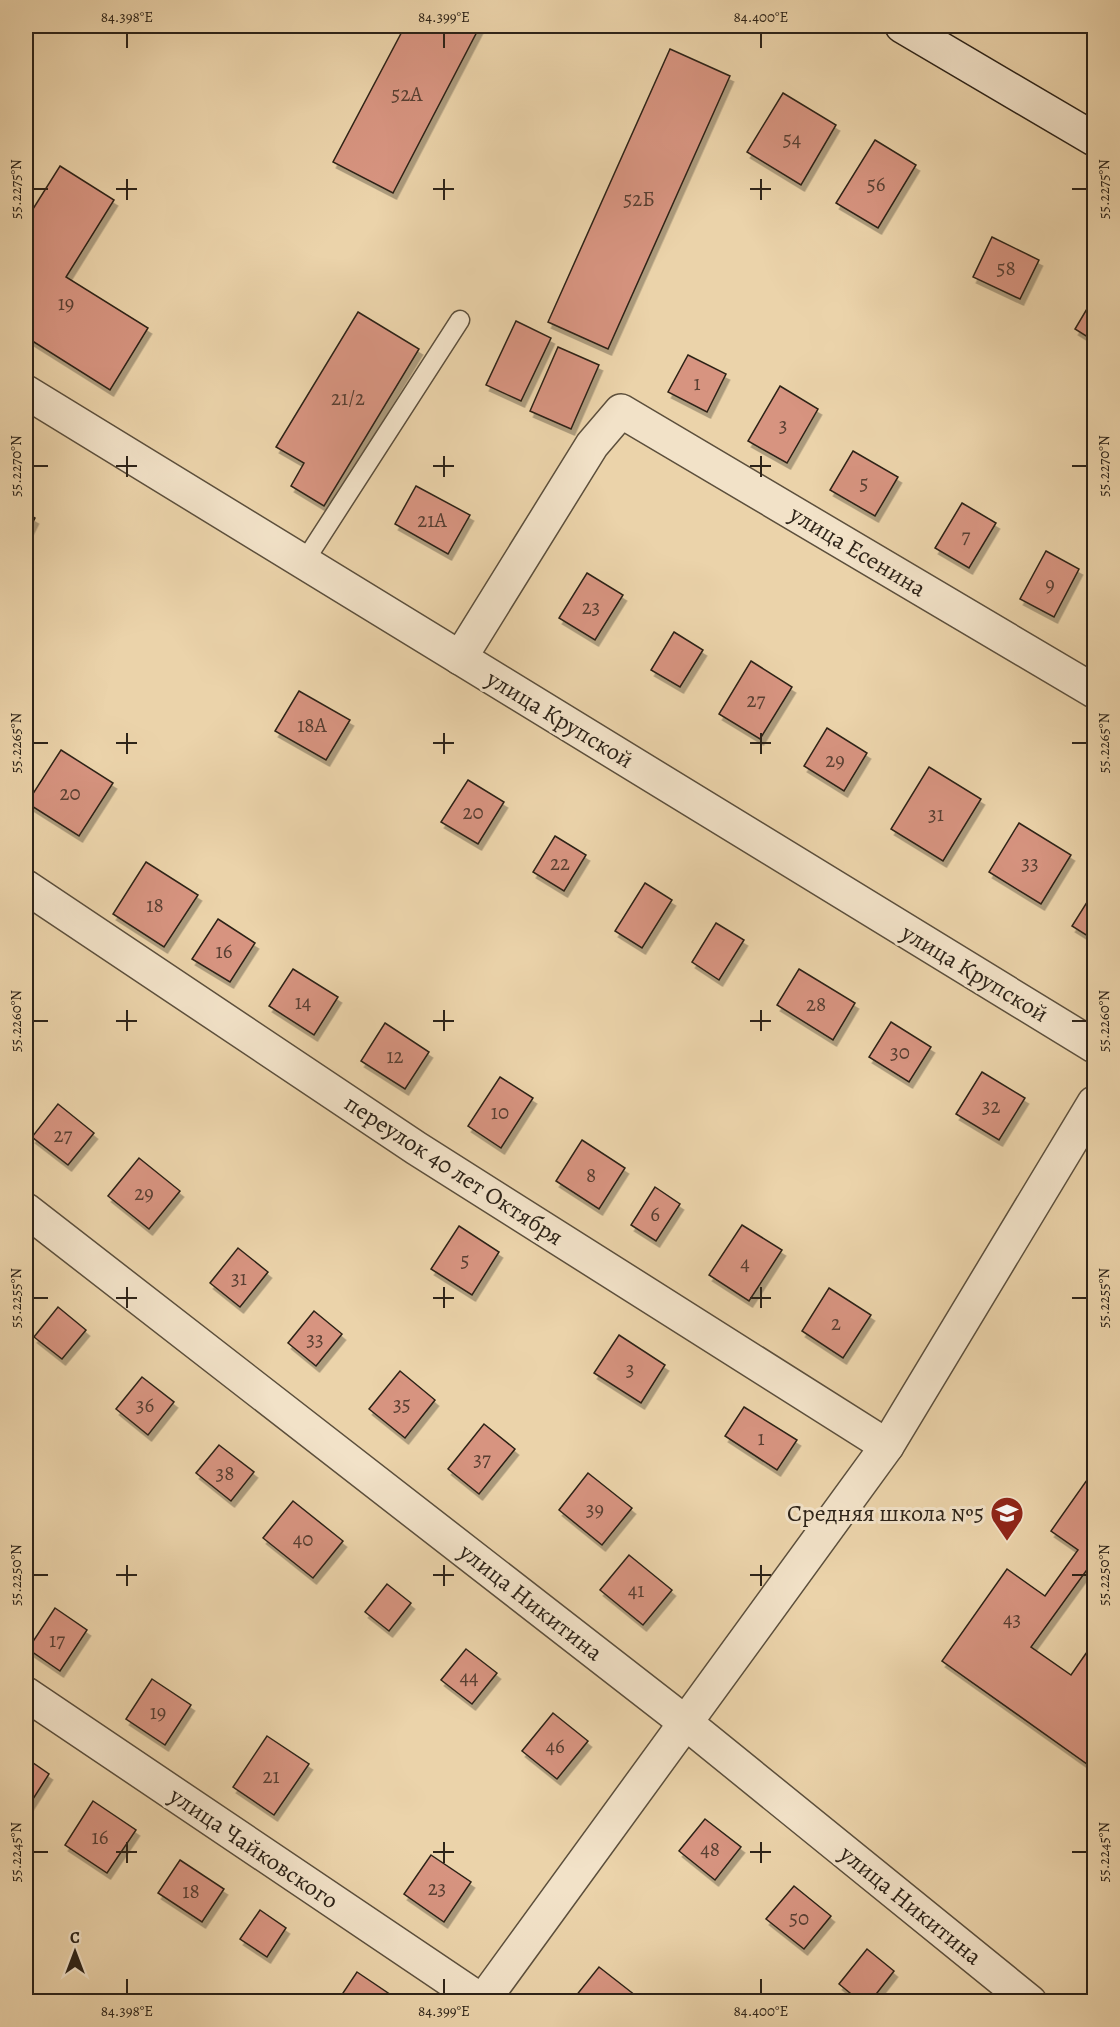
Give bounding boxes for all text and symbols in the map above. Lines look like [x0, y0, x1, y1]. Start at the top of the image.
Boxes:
text: 84.398°E [101, 7, 153, 27]
text: 84.399°E [418, 7, 470, 27]
text: 84.400°E [734, 7, 788, 27]
house number: 52А [391, 80, 423, 108]
house number: 54 [783, 125, 801, 153]
text: 55.2275°N [6, 159, 26, 219]
text: 55.2275°N [1094, 159, 1114, 219]
house number: 56 [867, 170, 886, 198]
house number: 52Б [623, 185, 655, 213]
house number: 58 [996, 254, 1016, 282]
house number: 19 [58, 289, 74, 317]
house number: 1 [693, 369, 701, 397]
house number: 21/2 [331, 384, 365, 412]
house number: 3 [779, 411, 787, 439]
text: 55.2270°N [6, 435, 26, 497]
text: 55.2270°N [1094, 435, 1114, 497]
house number: 5 [859, 469, 869, 497]
street label: улица Есенина [783, 497, 932, 604]
house number: 21А [417, 506, 447, 534]
house number: 7 [962, 522, 971, 550]
house number: 9 [1045, 570, 1055, 598]
house number: 23 [582, 593, 600, 621]
street label: улица Крупской [480, 662, 639, 776]
house number: 27 [747, 686, 766, 714]
house number: 18А [297, 711, 328, 739]
text: 55.2265°N [6, 713, 26, 773]
text: 55.2265°N [1094, 713, 1114, 773]
house number: 29 [825, 746, 845, 774]
house number: 20 [59, 779, 81, 807]
house number: 20 [462, 798, 484, 826]
house number: 31 [928, 800, 944, 828]
house number: 22 [550, 849, 570, 877]
house number: 33 [1021, 849, 1039, 877]
house number: 18 [146, 891, 164, 919]
street label: улица Крупской [895, 916, 1054, 1030]
house number: 16 [216, 937, 233, 965]
house number: 14 [295, 988, 311, 1016]
text: 55.2260°N [6, 990, 26, 1052]
house number: 28 [806, 990, 826, 1018]
text: 55.2260°N [1094, 990, 1114, 1052]
house number: 30 [890, 1038, 910, 1066]
house number: 12 [386, 1042, 404, 1070]
street label: переулок 40 лет Октября [339, 1087, 569, 1253]
house number: 32 [982, 1092, 1000, 1120]
house number: 10 [491, 1098, 509, 1126]
house number: 27 [54, 1121, 73, 1149]
house number: 8 [586, 1161, 596, 1189]
house number: 29 [134, 1179, 154, 1207]
house number: 6 [650, 1200, 660, 1228]
house number: 5 [460, 1246, 470, 1274]
house number: 4 [740, 1249, 750, 1277]
house number: 31 [231, 1264, 247, 1292]
text: 55.2255°N [6, 1268, 26, 1328]
text: 55.2255°N [1094, 1268, 1114, 1328]
house number: 2 [831, 1309, 841, 1337]
house number: 33 [306, 1325, 324, 1353]
house number: 3 [626, 1355, 634, 1383]
house number: 35 [393, 1390, 411, 1418]
house number: 36 [136, 1391, 155, 1419]
house number: 1 [757, 1424, 765, 1452]
house number: 37 [473, 1445, 491, 1473]
house number: 38 [216, 1459, 234, 1487]
house number: 39 [586, 1495, 604, 1523]
school or university icon: Средняя школа №5 [989, 1495, 1025, 1542]
place label: Средняя школа №5 [787, 1497, 984, 1529]
house number: 40 [293, 1525, 313, 1553]
street label: улица Никитина [452, 1535, 609, 1668]
text: 55.2250°N [6, 1544, 26, 1606]
text: 55.2250°N [1094, 1544, 1114, 1606]
house number: 41 [628, 1576, 644, 1604]
house number: 43 [1003, 1605, 1021, 1633]
house number: 17 [49, 1626, 65, 1654]
house number: 44 [459, 1663, 479, 1691]
house number: 19 [150, 1698, 166, 1726]
house number: 46 [545, 1732, 565, 1760]
house number: 21 [262, 1762, 280, 1790]
street label: улица Чайковского [162, 1779, 345, 1916]
text: 55.2245°N [6, 1822, 26, 1882]
text: 55.2245°N [1094, 1822, 1114, 1882]
house number: 16 [92, 1823, 109, 1851]
house number: 48 [700, 1835, 720, 1863]
street label: улица Никитина [832, 1837, 989, 1972]
house number: 23 [428, 1874, 446, 1902]
house number: 18 [182, 1877, 200, 1905]
house number: 50 [789, 1904, 809, 1932]
north arrow [45, 1922, 105, 1982]
text: С [70, 1927, 80, 1949]
text: 84.398°E [101, 2001, 153, 2021]
text: 84.399°E [418, 2001, 470, 2021]
text: 84.400°E [734, 2001, 788, 2021]

